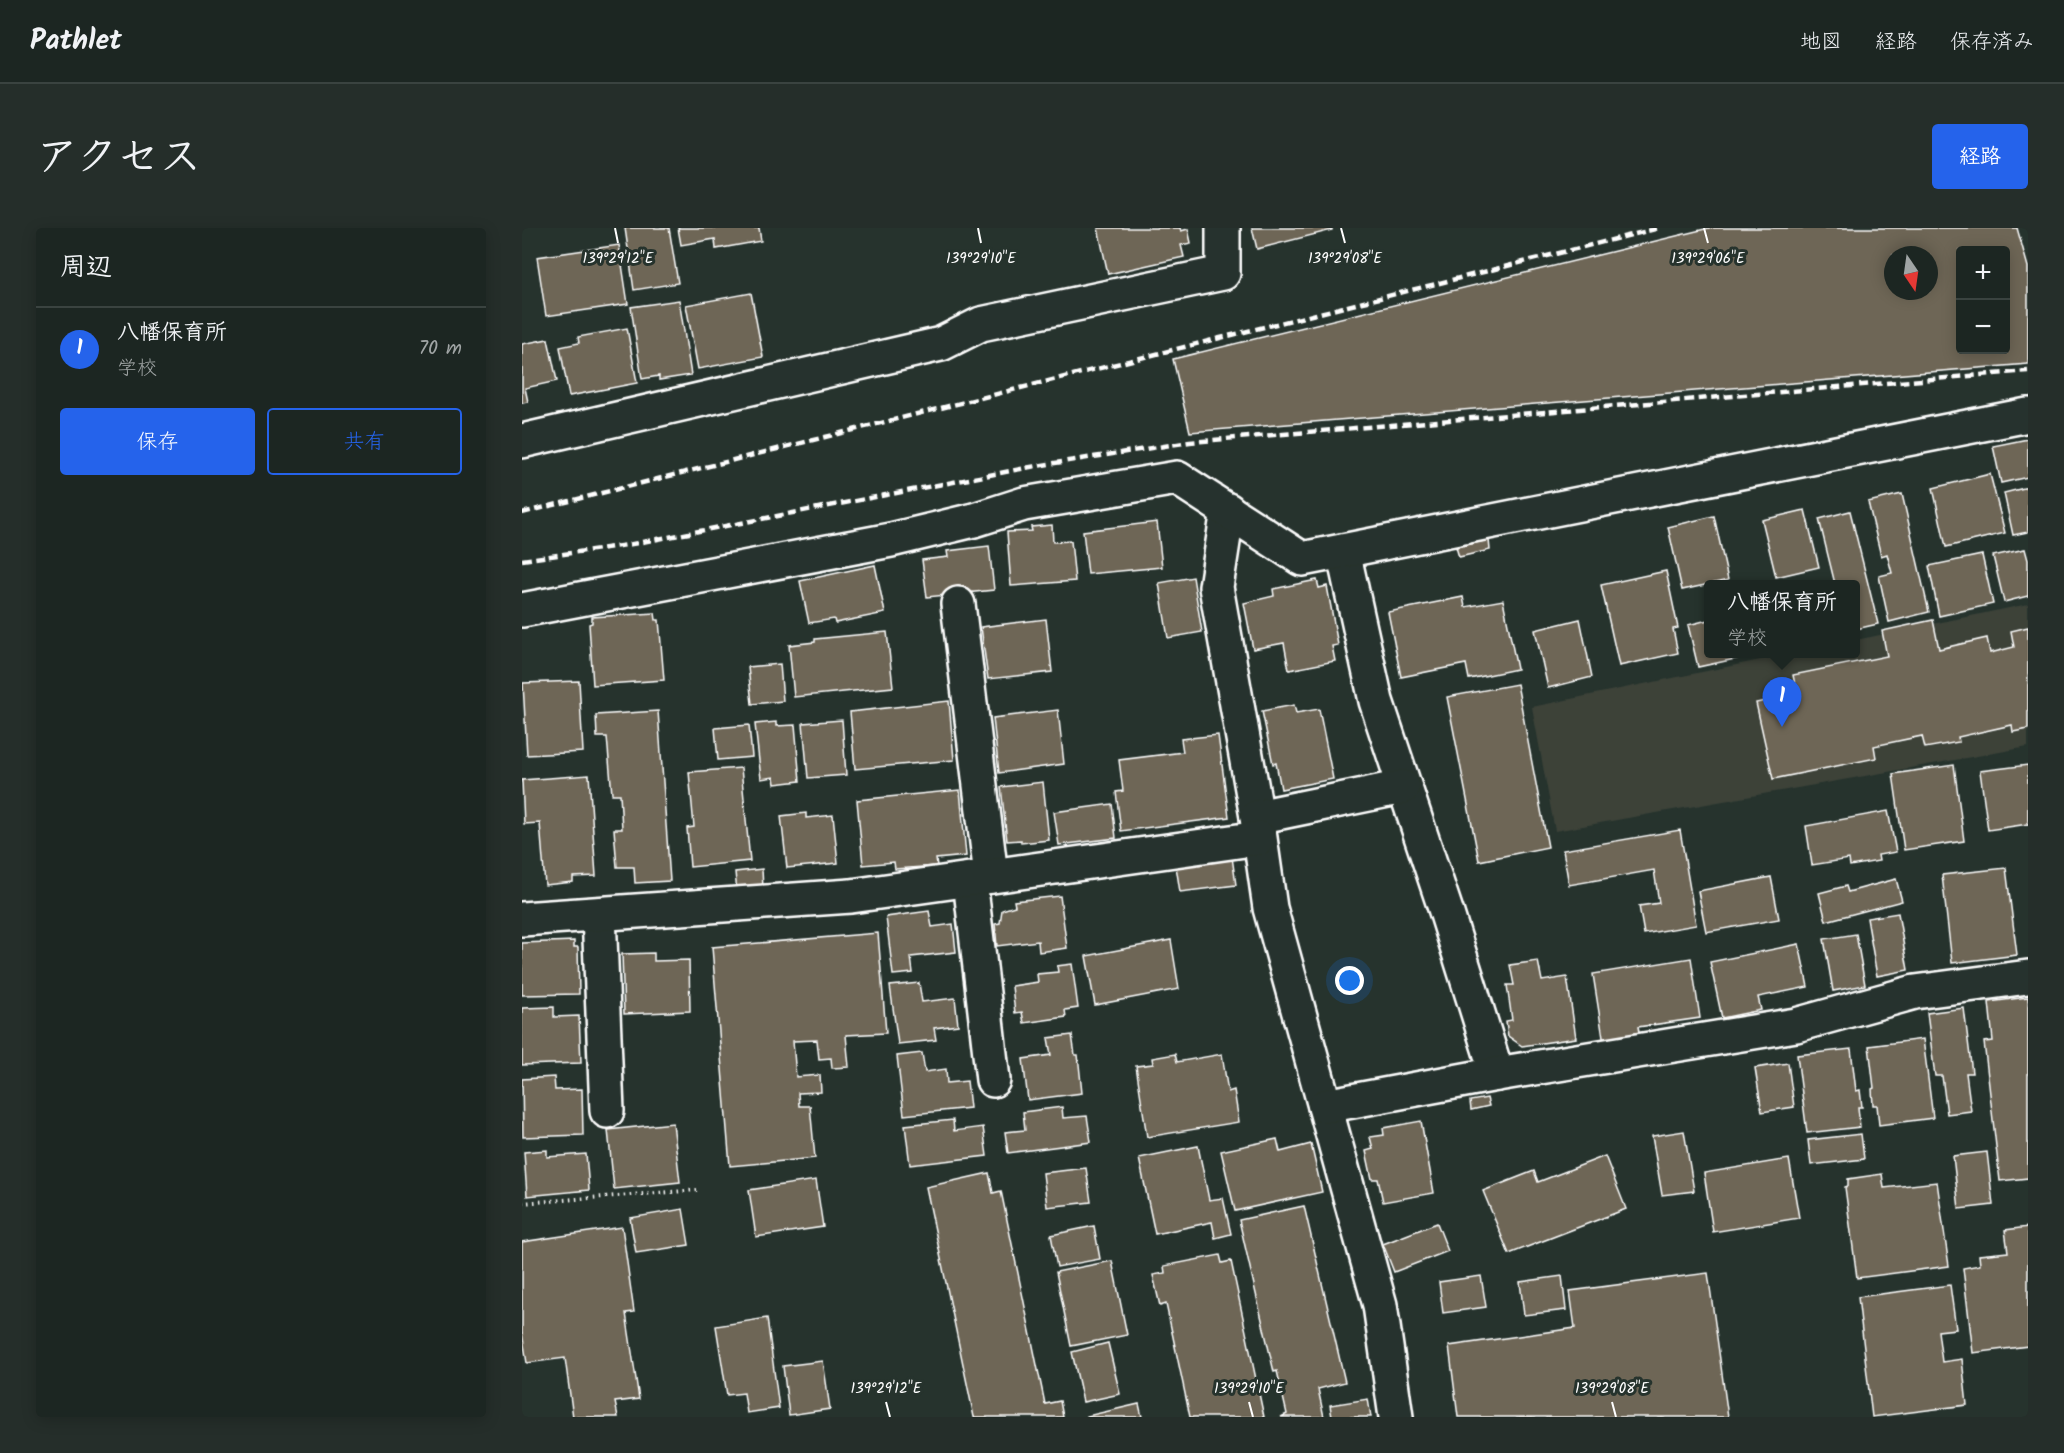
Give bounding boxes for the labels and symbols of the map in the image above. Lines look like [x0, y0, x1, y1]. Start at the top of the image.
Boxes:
north arrow [1884, 246, 1938, 300]
text: 139°29'12"E [582, 247, 655, 271]
text: 139°29'10"E [946, 247, 1017, 271]
text: 139°29'08"E [1308, 247, 1383, 271]
text: 139°29'06"E [1671, 247, 1746, 271]
pin: 1 [1762, 678, 1802, 727]
your location [1335, 966, 1364, 995]
text: 139°29'12"E [850, 1377, 923, 1401]
text: 139°29'10"E [1214, 1377, 1285, 1401]
text: 139°29'08"E [1575, 1377, 1650, 1401]

